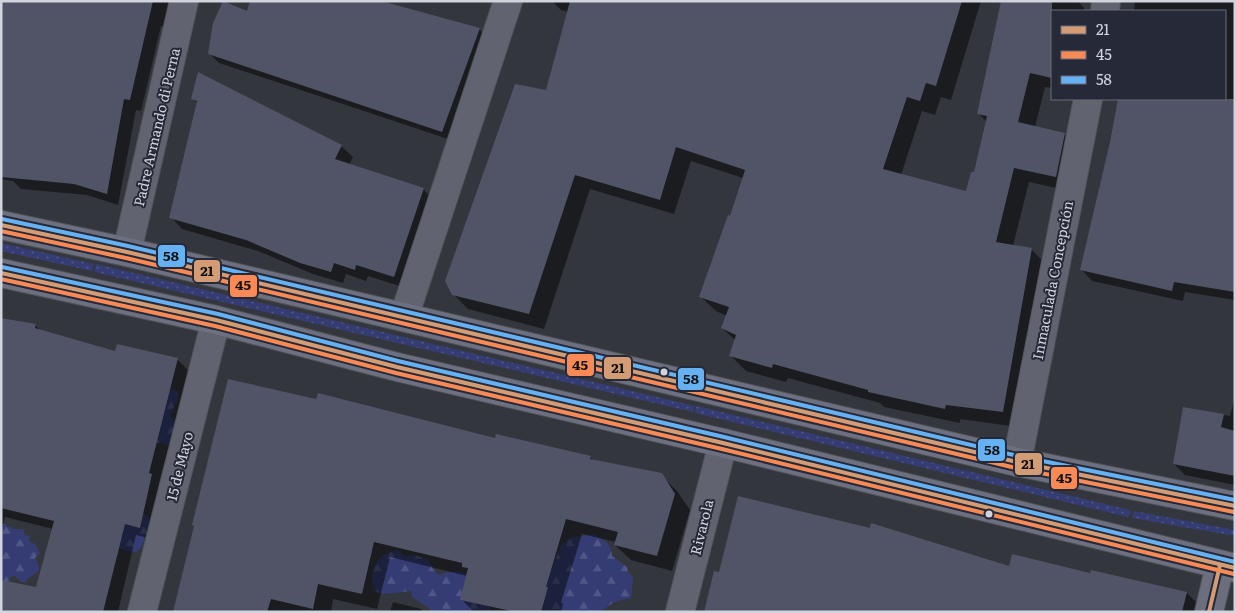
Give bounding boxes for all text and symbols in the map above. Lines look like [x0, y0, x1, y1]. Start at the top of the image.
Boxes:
legend [1051, 10, 1226, 100]
text: 21 [1096, 17, 1110, 40]
text: 45 [1096, 42, 1112, 65]
street label: Padre Armando di Perna [128, 45, 184, 208]
text: 58 [1096, 67, 1112, 90]
street label: Inmaculada Concepción [1027, 199, 1077, 361]
line badge: 58 [157, 244, 186, 268]
text: 58 [163, 245, 179, 265]
line badge: 21 [193, 259, 221, 283]
text: 21 [200, 260, 214, 280]
line badge: 45 [229, 274, 258, 298]
text: 45 [235, 274, 251, 294]
line badge: 45 [566, 353, 595, 377]
text: 45 [572, 354, 588, 374]
line badge: 21 [603, 356, 632, 380]
text: 21 [611, 357, 625, 377]
unlabelled marker [659, 367, 669, 377]
line badge: 58 [677, 367, 705, 391]
text: 58 [683, 368, 699, 388]
street label: 15 de Mayo [161, 429, 197, 503]
line badge: 58 [977, 438, 1006, 462]
text: 58 [984, 439, 1000, 459]
line badge: 21 [1014, 452, 1043, 476]
text: 21 [1021, 453, 1035, 473]
line badge: 45 [1050, 466, 1078, 490]
text: 45 [1056, 467, 1072, 487]
street label: Rivarola [684, 497, 718, 557]
unlabelled marker [984, 509, 994, 519]

